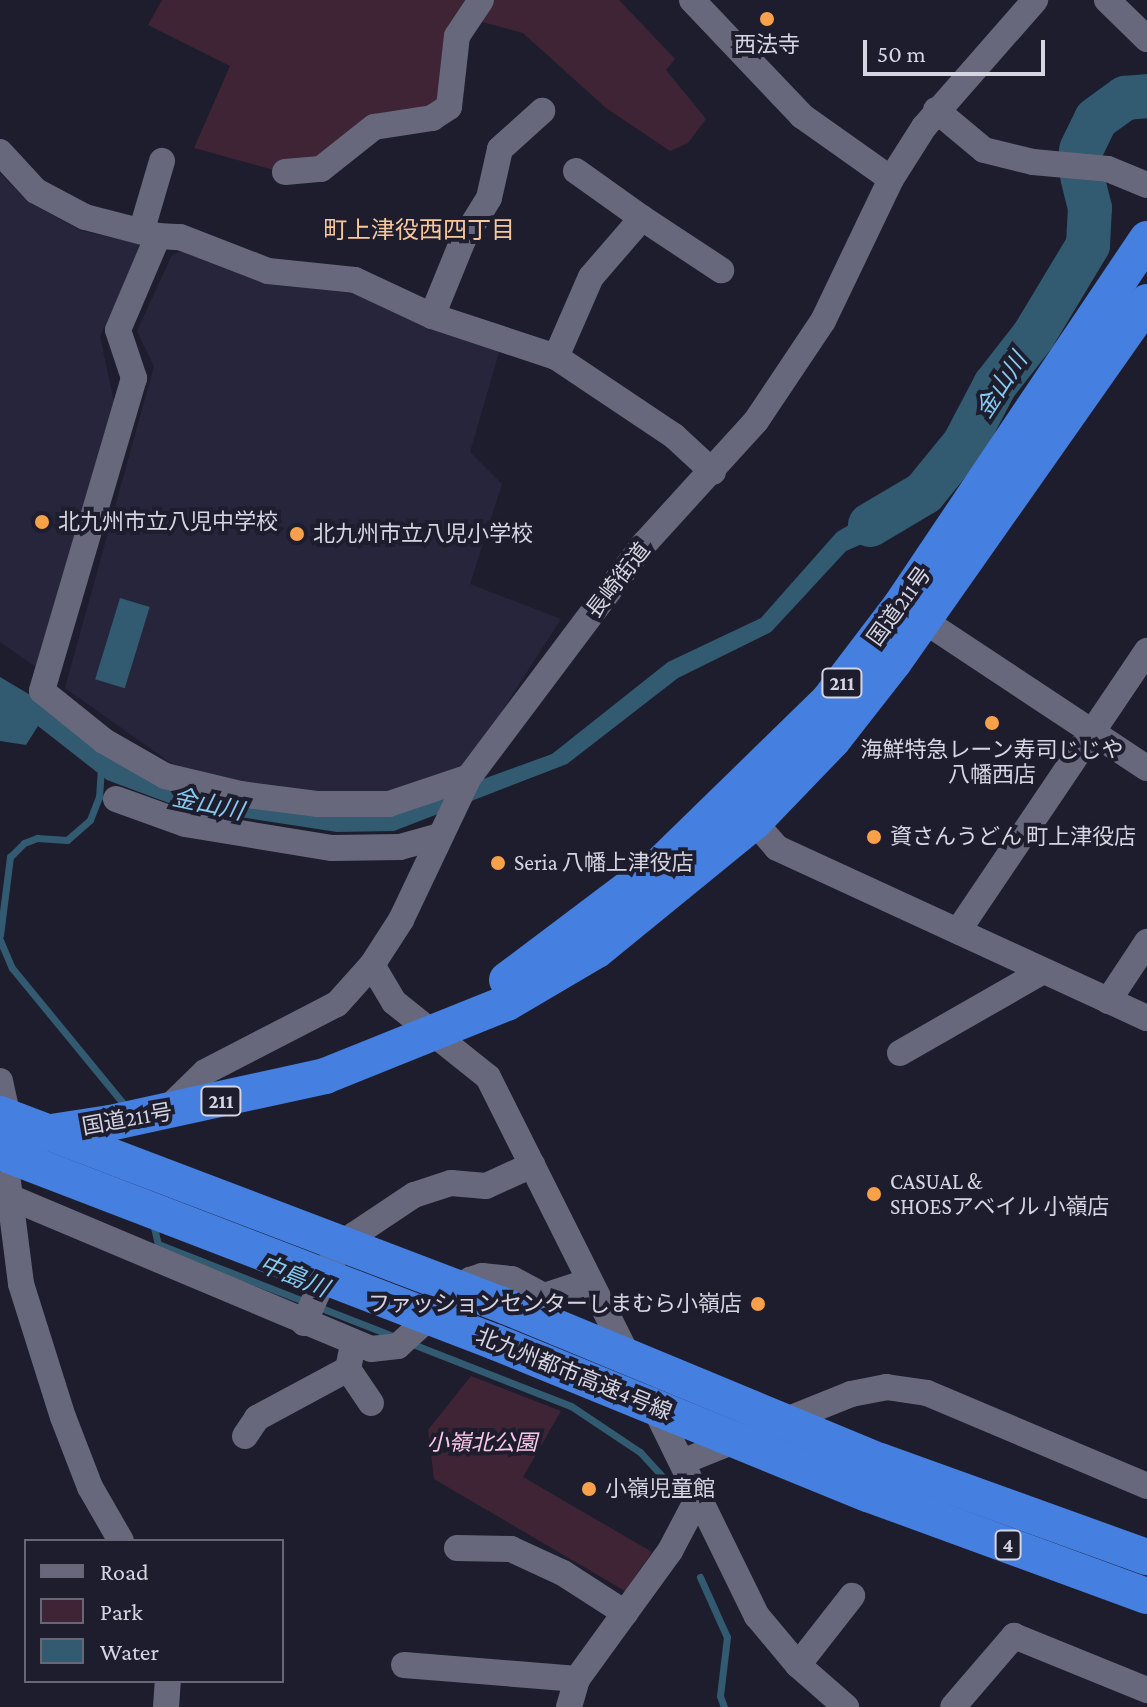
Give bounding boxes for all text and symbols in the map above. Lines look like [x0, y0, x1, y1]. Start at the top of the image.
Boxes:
marker: 西法寺 [758, 10, 776, 28]
scale bar [867, 24, 1049, 74]
place label: 西法寺 [734, 32, 800, 58]
text: 50 m [877, 40, 926, 67]
district label: 町上津役西四丁目 [323, 216, 515, 244]
water label: 金山川 [969, 347, 1033, 423]
place label: 北九州市立八児中学校 [58, 509, 278, 535]
marker: 北九州市立八児中学校 [33, 513, 51, 531]
place label: 北九州市立八児小学校 [313, 521, 533, 547]
marker: 北九州市立八児小学校 [288, 525, 306, 543]
street label: 長崎街道 [581, 537, 655, 623]
street label: 国道211号 [862, 561, 936, 651]
road number: 211 [820, 667, 864, 699]
marker: 海鮮特急レーン寿司じじや 八幡西店 [983, 714, 1001, 732]
place label: 海鮮特急レーン寿司じじや 八幡西店 [860, 736, 1124, 788]
water label: 金山川 [170, 782, 246, 826]
place label: 資さんうどん 町上津役店 [890, 824, 1136, 850]
marker: 資さんうどん 町上津役店 [865, 828, 883, 846]
place label: Seria 八幡上津役店 [514, 850, 694, 876]
marker: Seria 八幡上津役店 [489, 854, 507, 872]
road number: 211 [199, 1085, 243, 1117]
street label: 国道211号 [80, 1098, 174, 1140]
place label: CASUAL & SHOESアベイル 小嶺店 [890, 1168, 1110, 1220]
marker: CASUAL & SHOESアベイル 小嶺店 [865, 1185, 883, 1203]
water label: 中島川 [255, 1249, 333, 1303]
place label: ファッションセンターしまむら小嶺店 [368, 1291, 742, 1317]
marker: ファッションセンターしまむら小嶺店 [749, 1295, 767, 1313]
street label: 北九州都市高速4号線 [472, 1323, 676, 1425]
park label: 小嶺北公園 [427, 1430, 537, 1456]
place label: 小嶺児童館 [605, 1476, 715, 1502]
marker: 小嶺児童館 [580, 1480, 598, 1498]
road number: 4 [994, 1529, 1022, 1561]
legend [24, 1539, 284, 1683]
text: Road [100, 1558, 149, 1585]
text: Park [100, 1598, 143, 1625]
text: Water [100, 1638, 159, 1665]

